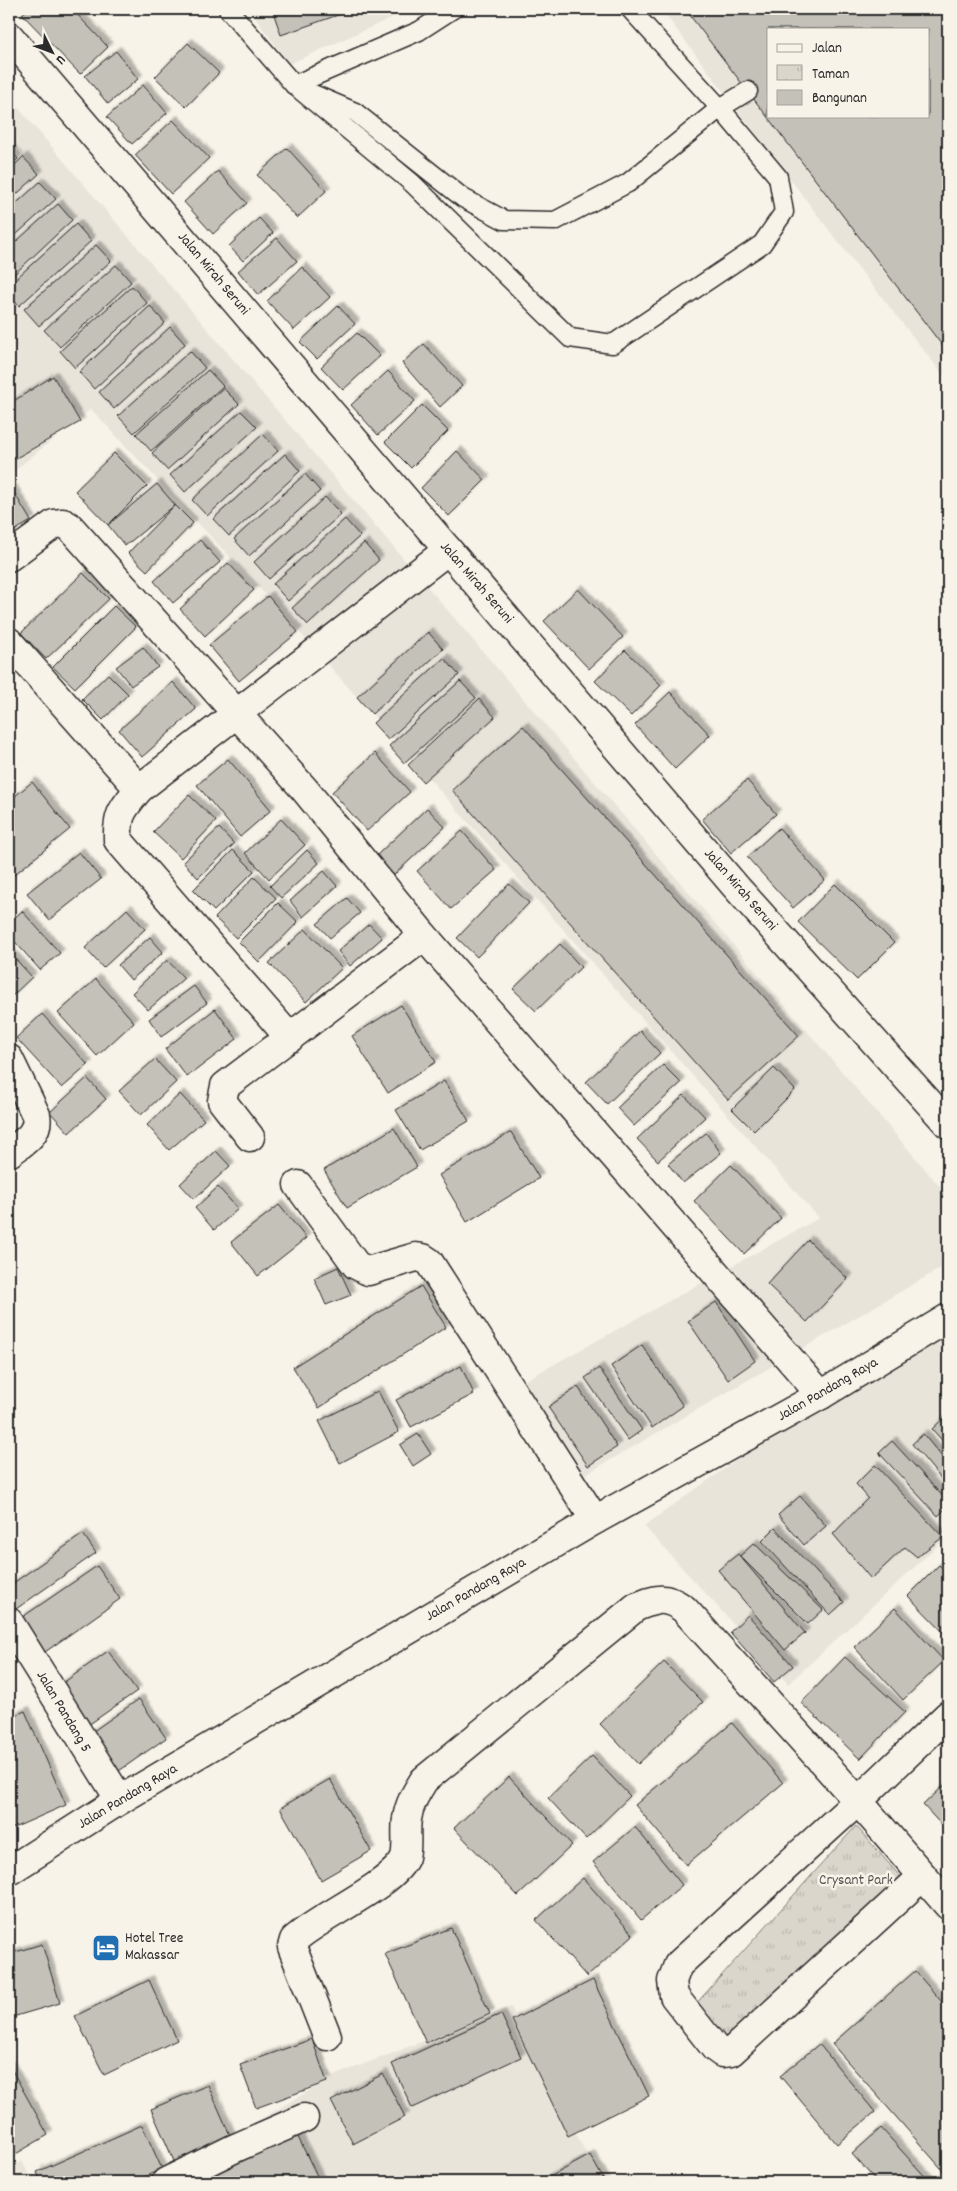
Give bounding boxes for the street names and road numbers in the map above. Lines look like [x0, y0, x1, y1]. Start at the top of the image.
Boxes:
street label: Jalan Mirah Seruni [172, 228, 255, 321]
street label: Jalan Mirah Seruni [434, 537, 518, 629]
street label: Jalan Mirah Seruni [698, 844, 782, 936]
street label: Jalan Pandang Raya [774, 1352, 883, 1428]
street label: Jalan Pandang Raya [422, 1552, 531, 1628]
street label: Jalan Pandang 5 [30, 1667, 96, 1757]
street label: Jalan Pandang Raya [74, 1758, 183, 1835]

